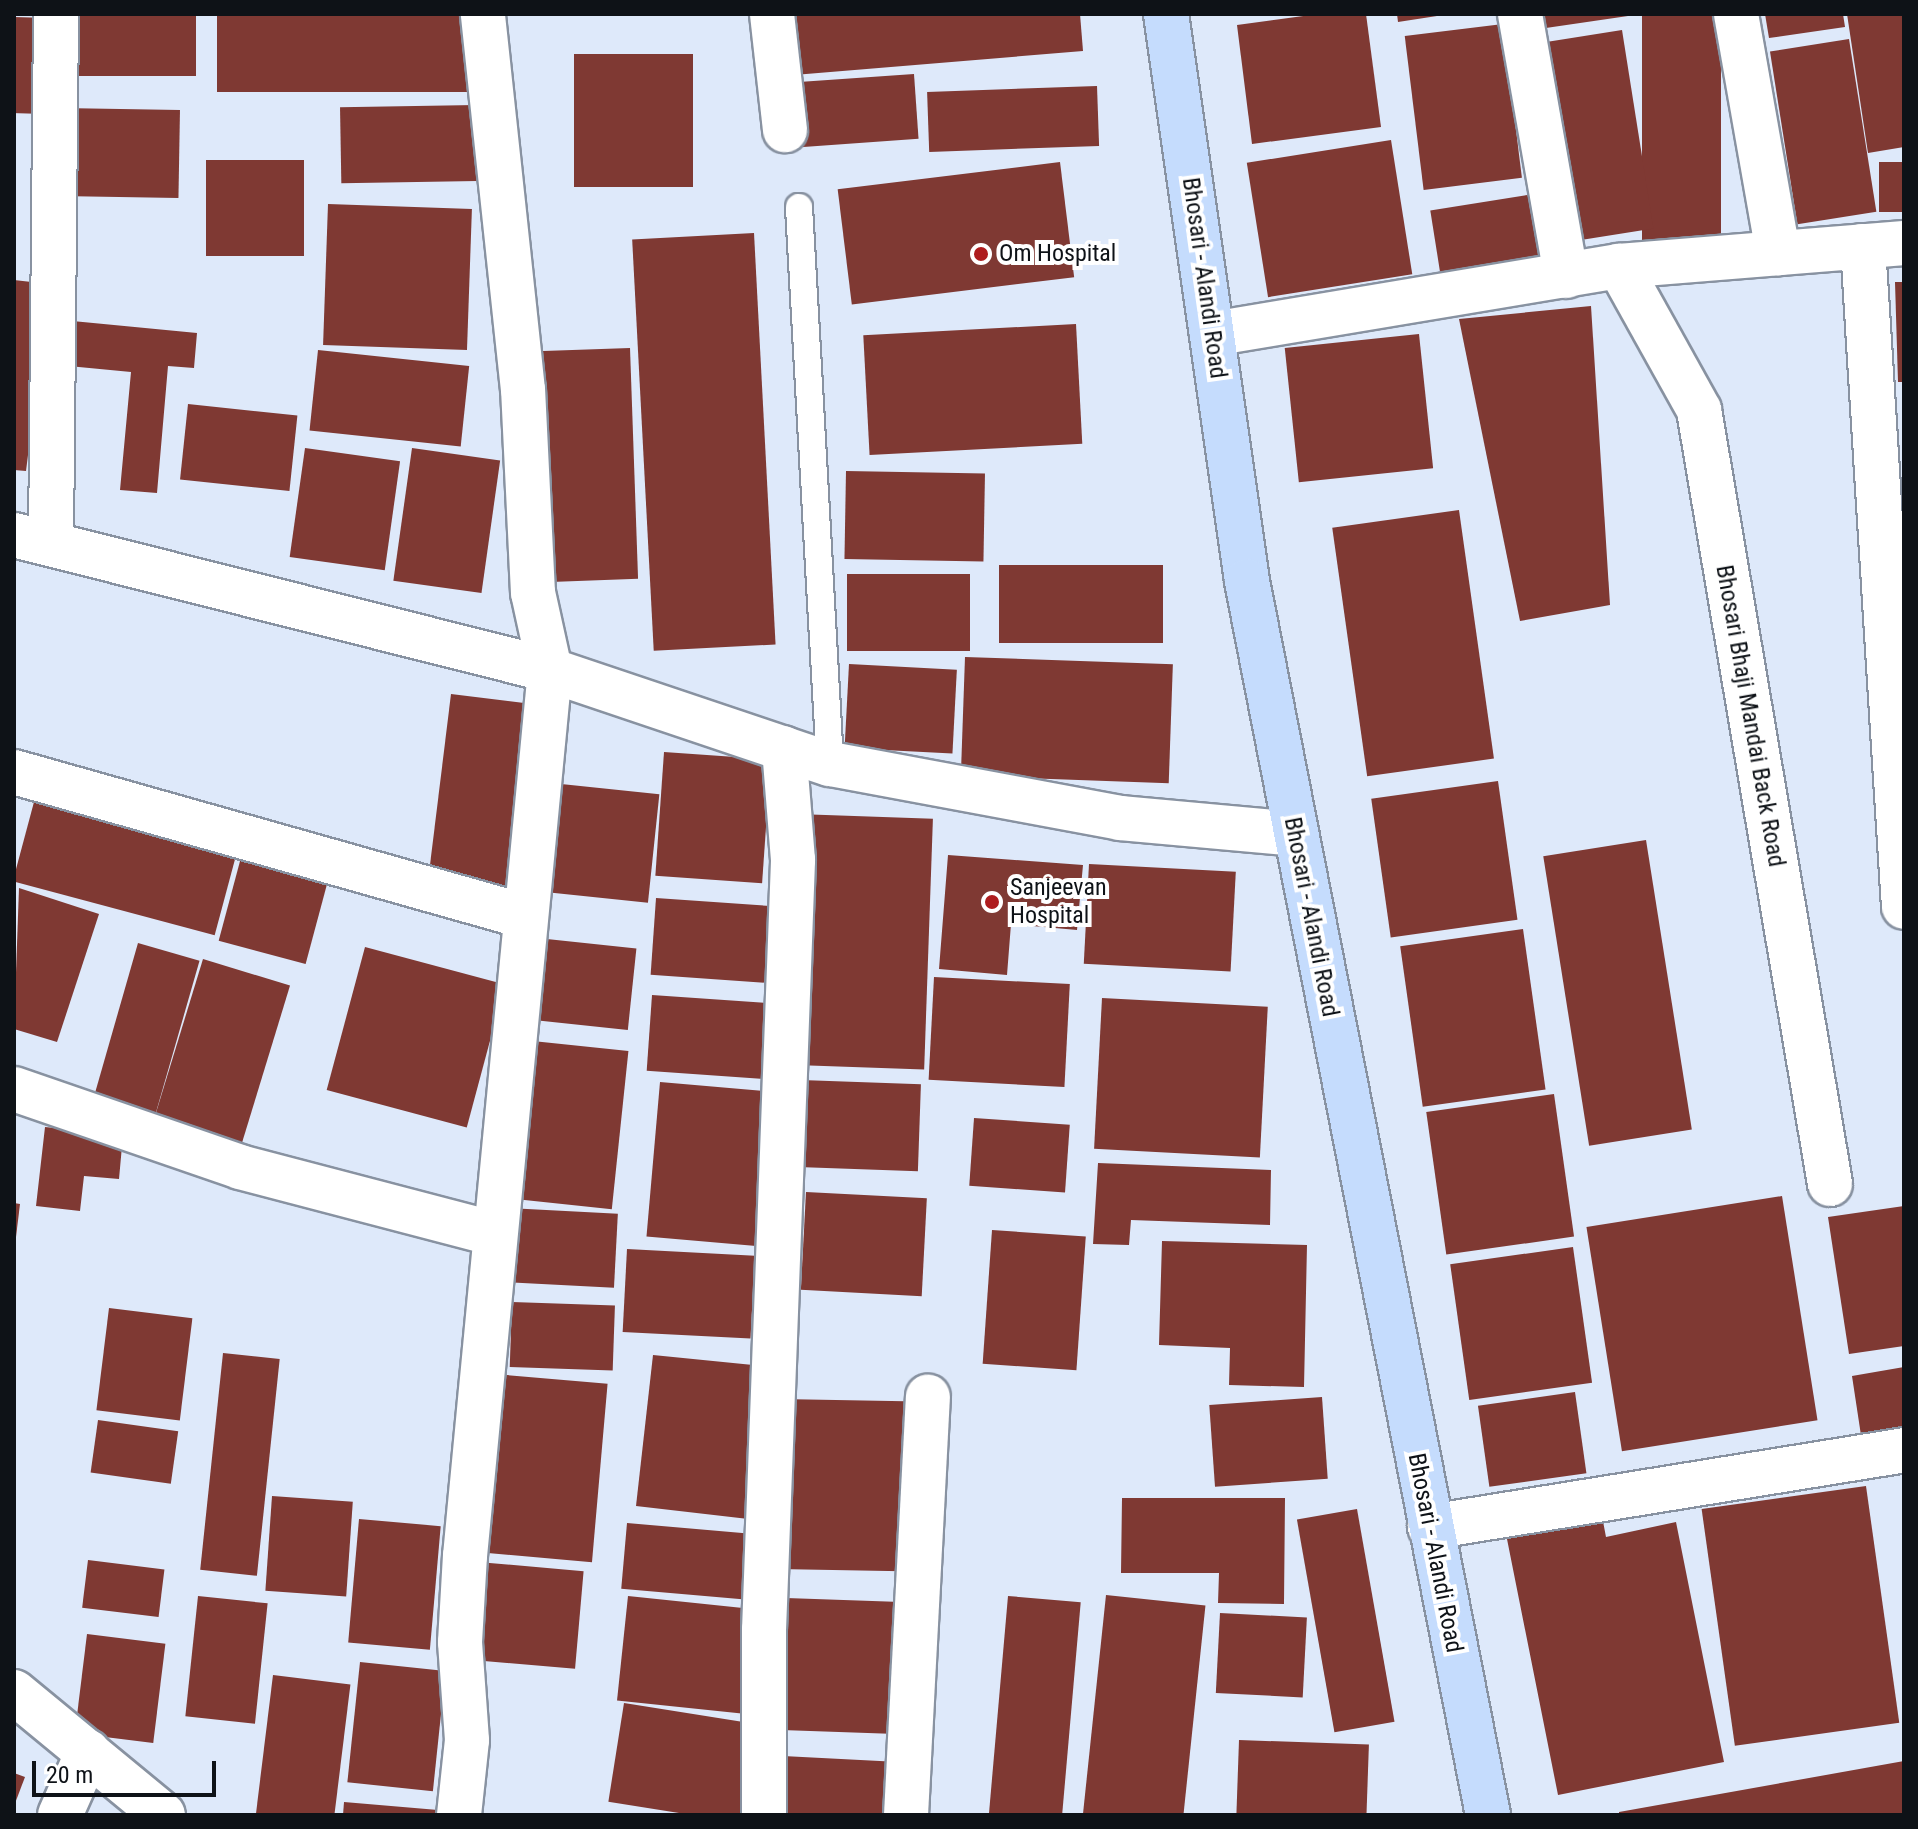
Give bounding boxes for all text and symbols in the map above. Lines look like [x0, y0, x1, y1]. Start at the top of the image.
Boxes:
street label: Bhosari - Alandi Road [1176, 176, 1232, 380]
place label: Om Hospital [999, 240, 1116, 268]
marker: Om Hospital [970, 243, 992, 265]
street label: Bhosari Bhaji Mandai Back Road [1709, 563, 1791, 869]
street label: Bhosari - Alandi Road [1278, 815, 1344, 1019]
place label: Sanjeevan Hospital [1010, 874, 1107, 930]
marker: Sanjeevan Hospital [981, 891, 1003, 913]
street label: Bhosari - Alandi Road [1402, 1451, 1468, 1655]
scale bar [36, 1745, 220, 1795]
text: 20 m [46, 1761, 93, 1789]

